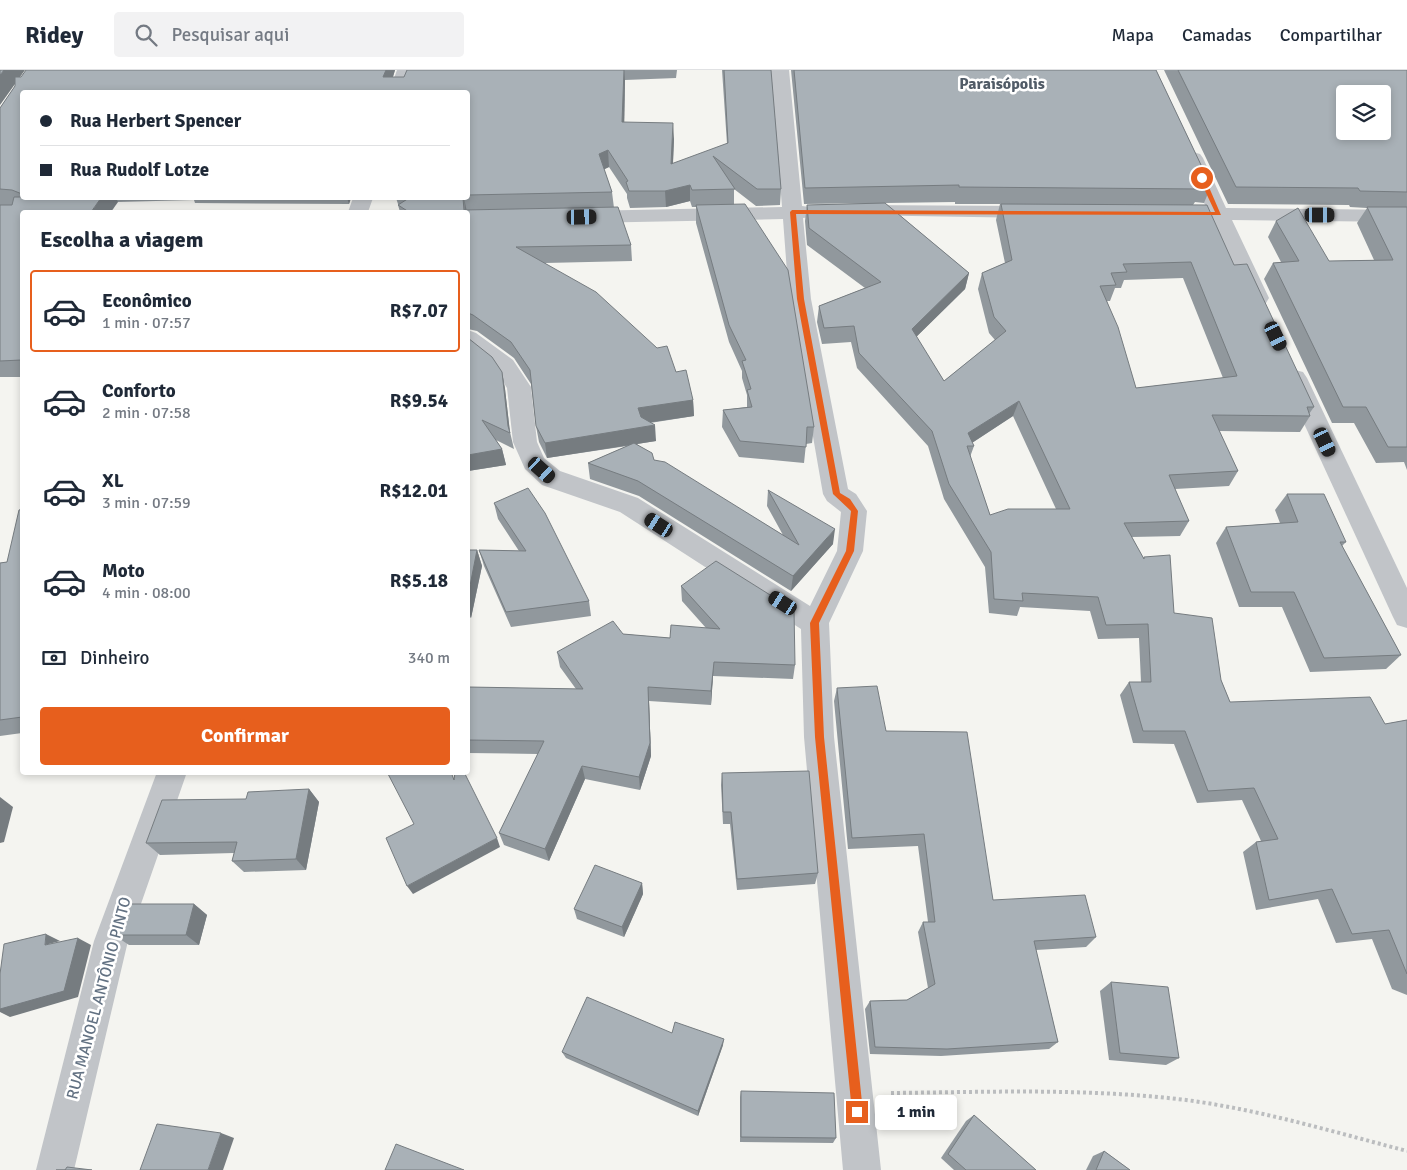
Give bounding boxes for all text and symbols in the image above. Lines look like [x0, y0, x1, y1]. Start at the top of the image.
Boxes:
search box [114, 12, 464, 57]
text: Ridey [25, 20, 84, 50]
icon: search [132, 21, 160, 49]
text: Pesquisar aqui [172, 23, 289, 47]
text: Mapa [1112, 24, 1154, 46]
text: Camadas [1182, 24, 1252, 46]
text: Compartilhar [1280, 24, 1382, 46]
district label: Paraisópolis [959, 74, 1045, 94]
map controls [1336, 85, 1391, 140]
button: layers [1336, 85, 1391, 140]
text: Rua Herbert Spencer [70, 109, 241, 133]
text: Rua Rudolf Lotze [70, 158, 209, 182]
route start [1191, 167, 1213, 189]
car [1305, 208, 1335, 223]
car [566, 209, 597, 225]
text: Escolha a viagem [40, 226, 204, 253]
icon: car [42, 289, 87, 334]
text: Econômico [102, 289, 192, 313]
text: R$7.07 [390, 299, 448, 323]
text: 1 min · 07:57 [102, 313, 191, 333]
car [1262, 319, 1289, 353]
icon: car [42, 379, 87, 424]
text: Conforto [102, 379, 176, 403]
text: R$9.54 [390, 389, 448, 413]
text: 2 min · 07:58 [102, 403, 191, 423]
car [1311, 425, 1338, 459]
car [525, 454, 558, 486]
icon: car [42, 469, 87, 514]
text: XL [102, 469, 124, 493]
text: R$12.01 [380, 479, 448, 503]
text: 3 min · 07:59 [102, 493, 191, 513]
car [642, 511, 675, 539]
icon: car [42, 559, 87, 604]
text: Moto [102, 559, 145, 583]
text: R$5.18 [390, 569, 448, 593]
text: 4 min · 08:00 [102, 583, 191, 603]
car [766, 589, 799, 617]
icon: cash [40, 644, 68, 672]
text: Dinheiro [80, 646, 149, 670]
text: 340 m [408, 648, 450, 668]
button: Confirmar [40, 707, 450, 765]
street label: RUA MANOEL ANTÔNIO PINTO [62, 895, 136, 1101]
callout: 1 min [874, 1094, 957, 1130]
route end [846, 1101, 868, 1123]
text: 1 min [897, 1102, 935, 1122]

